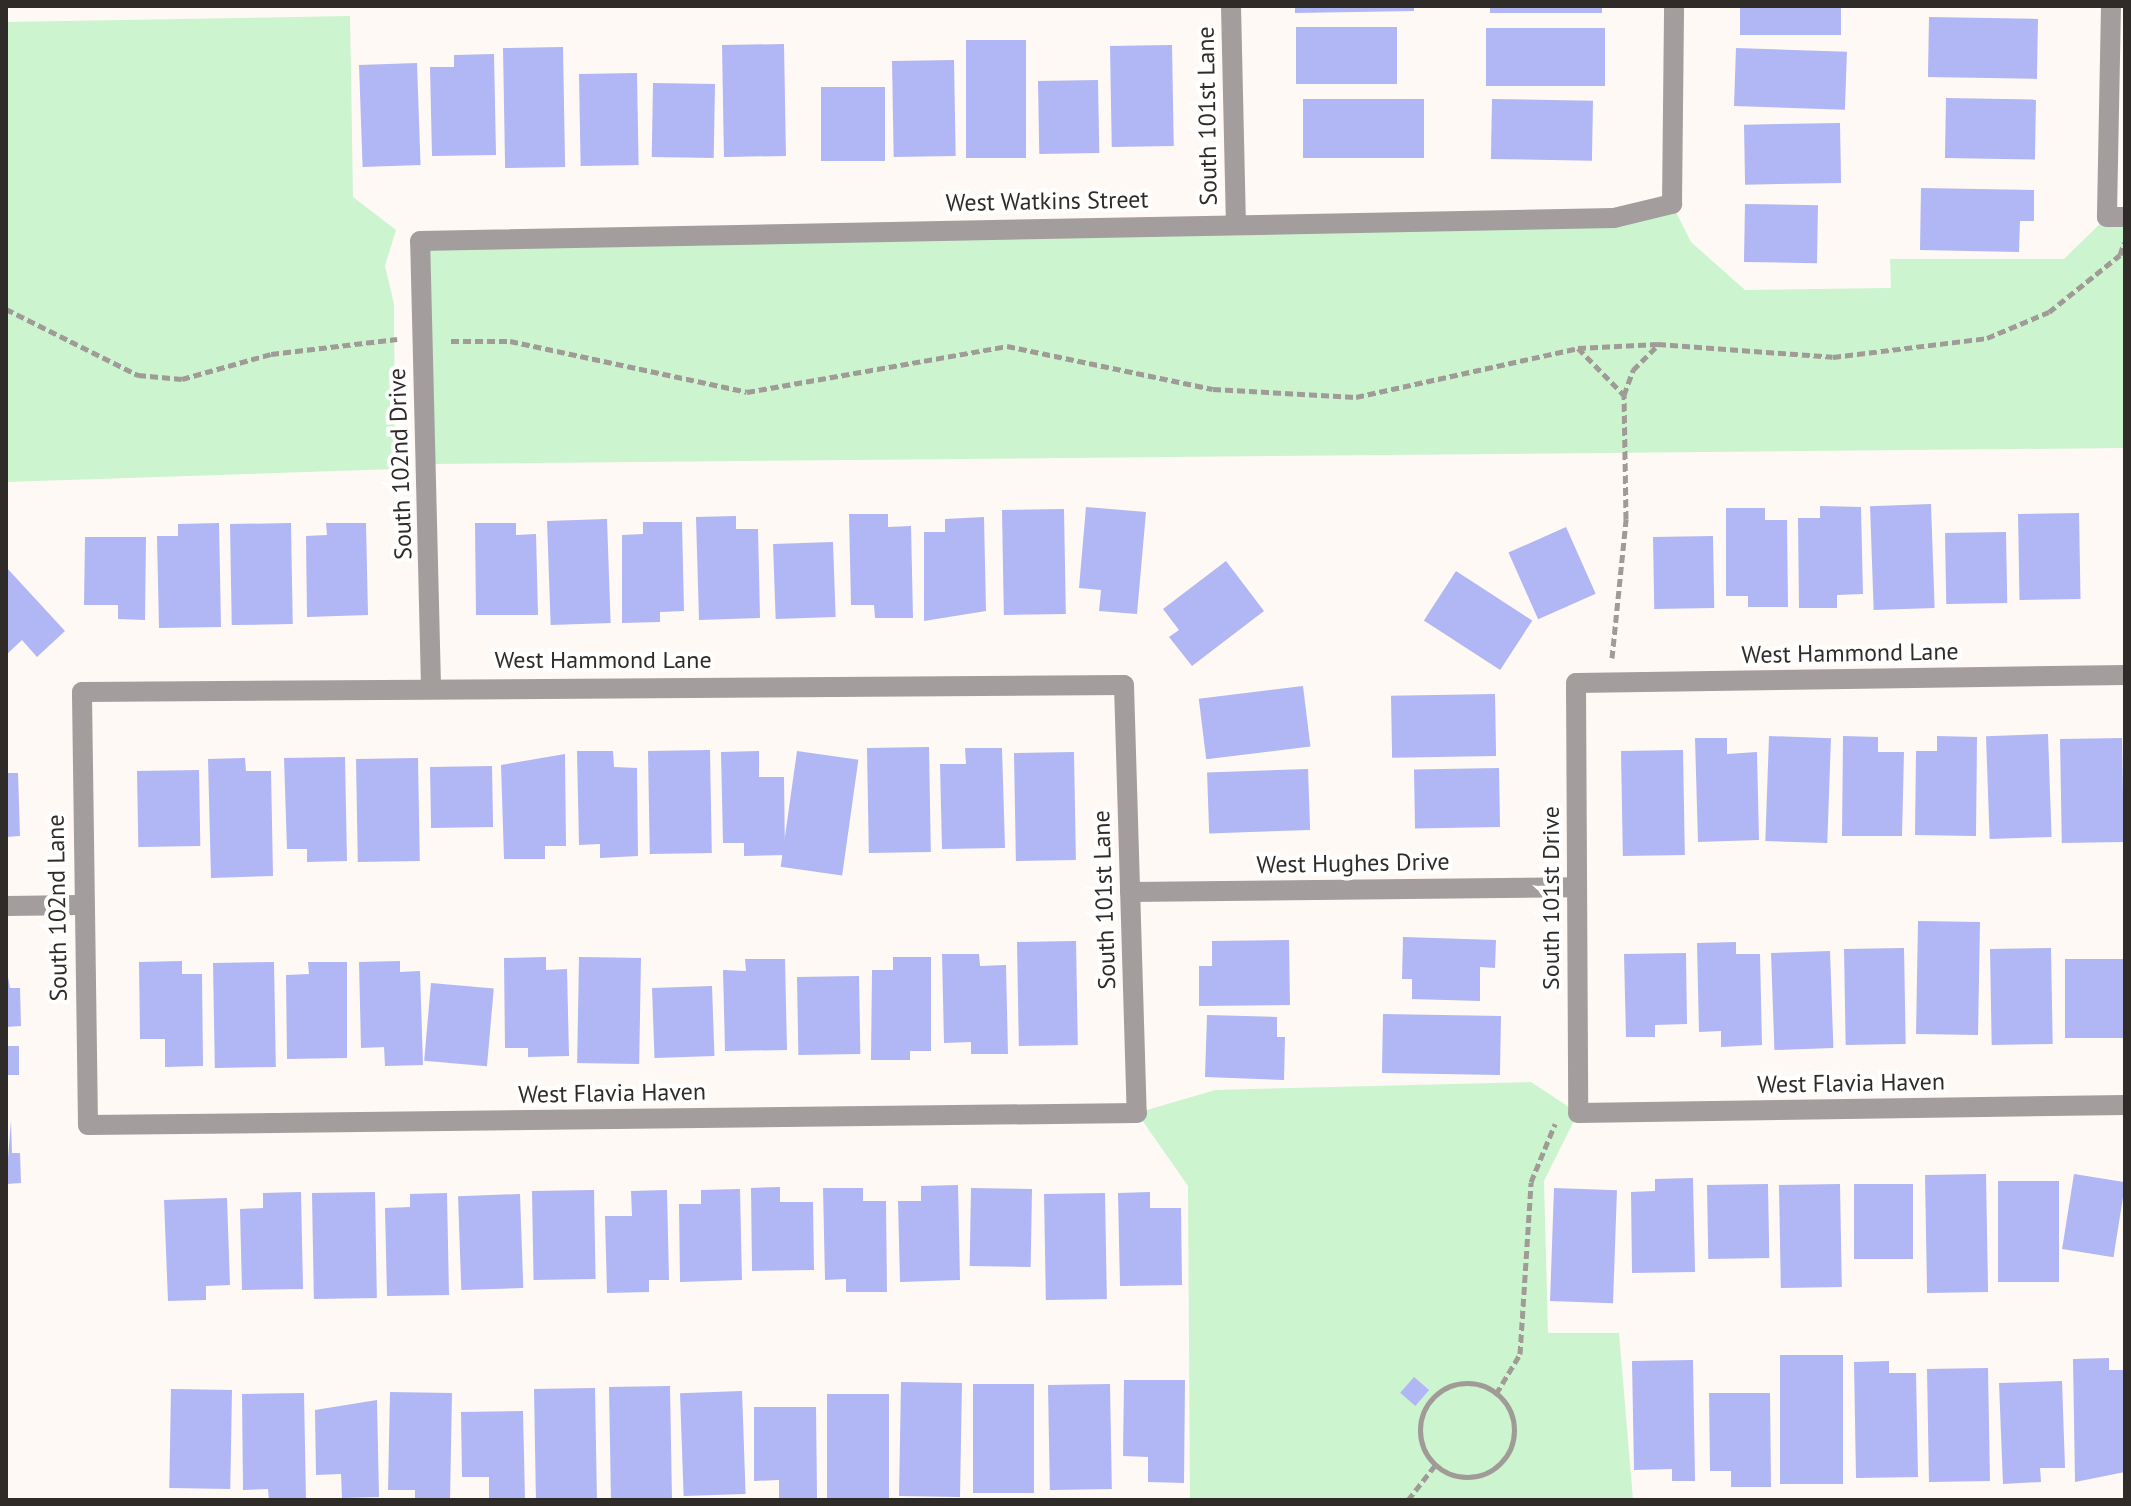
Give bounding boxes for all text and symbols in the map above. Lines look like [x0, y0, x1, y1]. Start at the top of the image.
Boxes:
street label: South 101st Lane [1191, 26, 1223, 206]
street label: West Watkins Street [945, 185, 1149, 217]
street label: South 102nd Drive [382, 368, 418, 560]
street label: West Hammond Lane [1741, 637, 1959, 669]
street label: West Hammond Lane [494, 646, 712, 674]
street label: South 101st Drive [1537, 806, 1565, 990]
street label: South 101st Lane [1086, 810, 1122, 990]
street label: South 102nd Lane [41, 814, 73, 1002]
street label: West Hughes Drive [1256, 847, 1450, 879]
street label: West Flavia Haven [1757, 1067, 1945, 1099]
street label: West Flavia Haven [518, 1077, 706, 1109]

